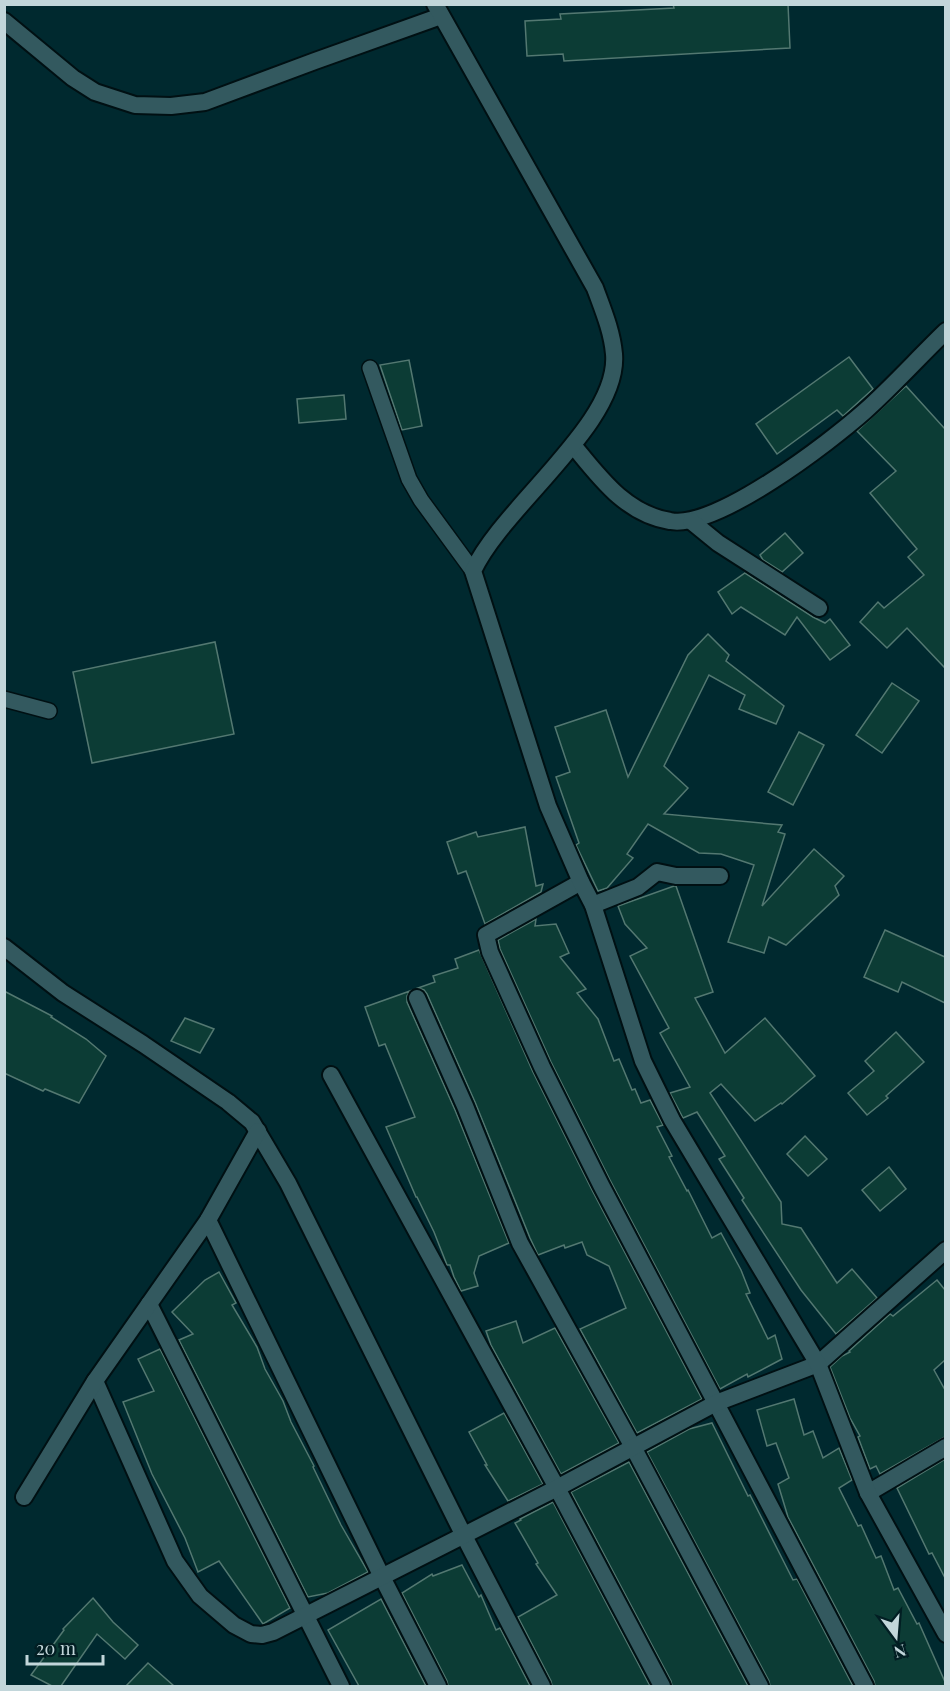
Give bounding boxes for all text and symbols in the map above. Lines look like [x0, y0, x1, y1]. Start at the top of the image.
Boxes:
north arrow [866, 1607, 926, 1667]
scale bar [27, 1628, 104, 1666]
text: 20 m [36, 1636, 76, 1660]
text: N [891, 1640, 909, 1664]

